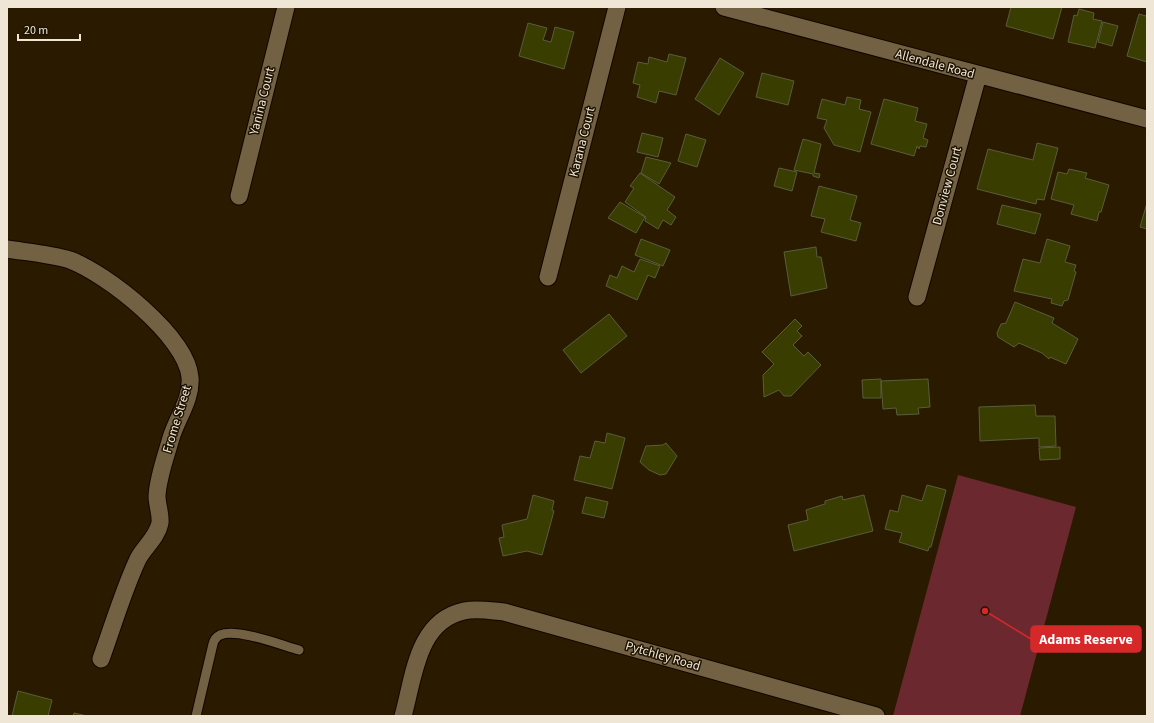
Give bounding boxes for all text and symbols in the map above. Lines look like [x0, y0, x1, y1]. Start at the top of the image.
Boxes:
scale bar [18, 16, 80, 42]
text: 20 m [24, 22, 48, 39]
street label: Allendale Road [893, 45, 977, 83]
street label: Yanina Court [245, 65, 279, 138]
street label: Karana Court [565, 105, 600, 179]
street label: Donview Court [928, 144, 966, 227]
street label: Frome Street [158, 382, 196, 455]
callout: Adams Reserve [1031, 626, 1141, 652]
text: Adams Reserve [1038, 630, 1133, 650]
street label: Pytchley Road [623, 637, 703, 675]

